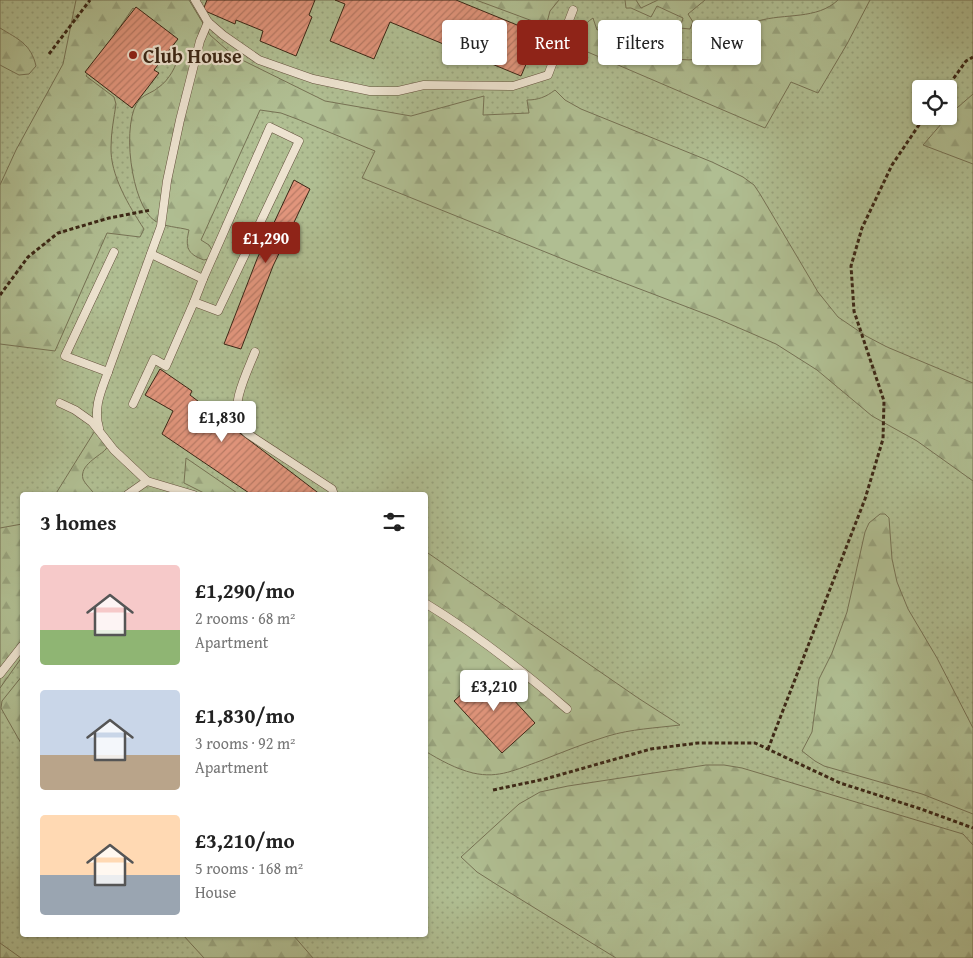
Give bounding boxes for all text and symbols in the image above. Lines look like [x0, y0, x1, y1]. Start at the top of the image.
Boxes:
chip: Buy [442, 20, 507, 65]
chip: Rent [517, 20, 588, 65]
chip: Filters [598, 20, 682, 65]
chip: New [692, 20, 761, 65]
place label: Club House [143, 41, 242, 70]
marker: Club House [127, 49, 139, 61]
map controls [912, 80, 957, 125]
button: locate [912, 80, 957, 125]
pin: £1,290 [225, 222, 307, 264]
text: £1,290 [243, 226, 289, 250]
pin: £1,830 [181, 400, 263, 443]
text: £1,830 [199, 405, 245, 429]
text: 3 homes [40, 507, 116, 538]
icon: filters [380, 508, 408, 536]
text: £1,290/mo [195, 575, 295, 606]
icon: home [80, 585, 140, 645]
text: 2 rooms · 68 m² [195, 606, 295, 630]
text: Apartment [195, 630, 268, 654]
pin: £3,210 [453, 670, 535, 712]
text: £3,210 [471, 674, 517, 698]
text: £1,830/mo [195, 700, 295, 731]
icon: home [80, 710, 140, 770]
text: 3 rooms · 92 m² [195, 731, 295, 755]
text: Apartment [195, 755, 268, 779]
text: £3,210/mo [195, 825, 295, 856]
icon: home [80, 835, 140, 895]
text: 5 rooms · 168 m² [195, 856, 303, 880]
text: House [195, 880, 236, 904]

